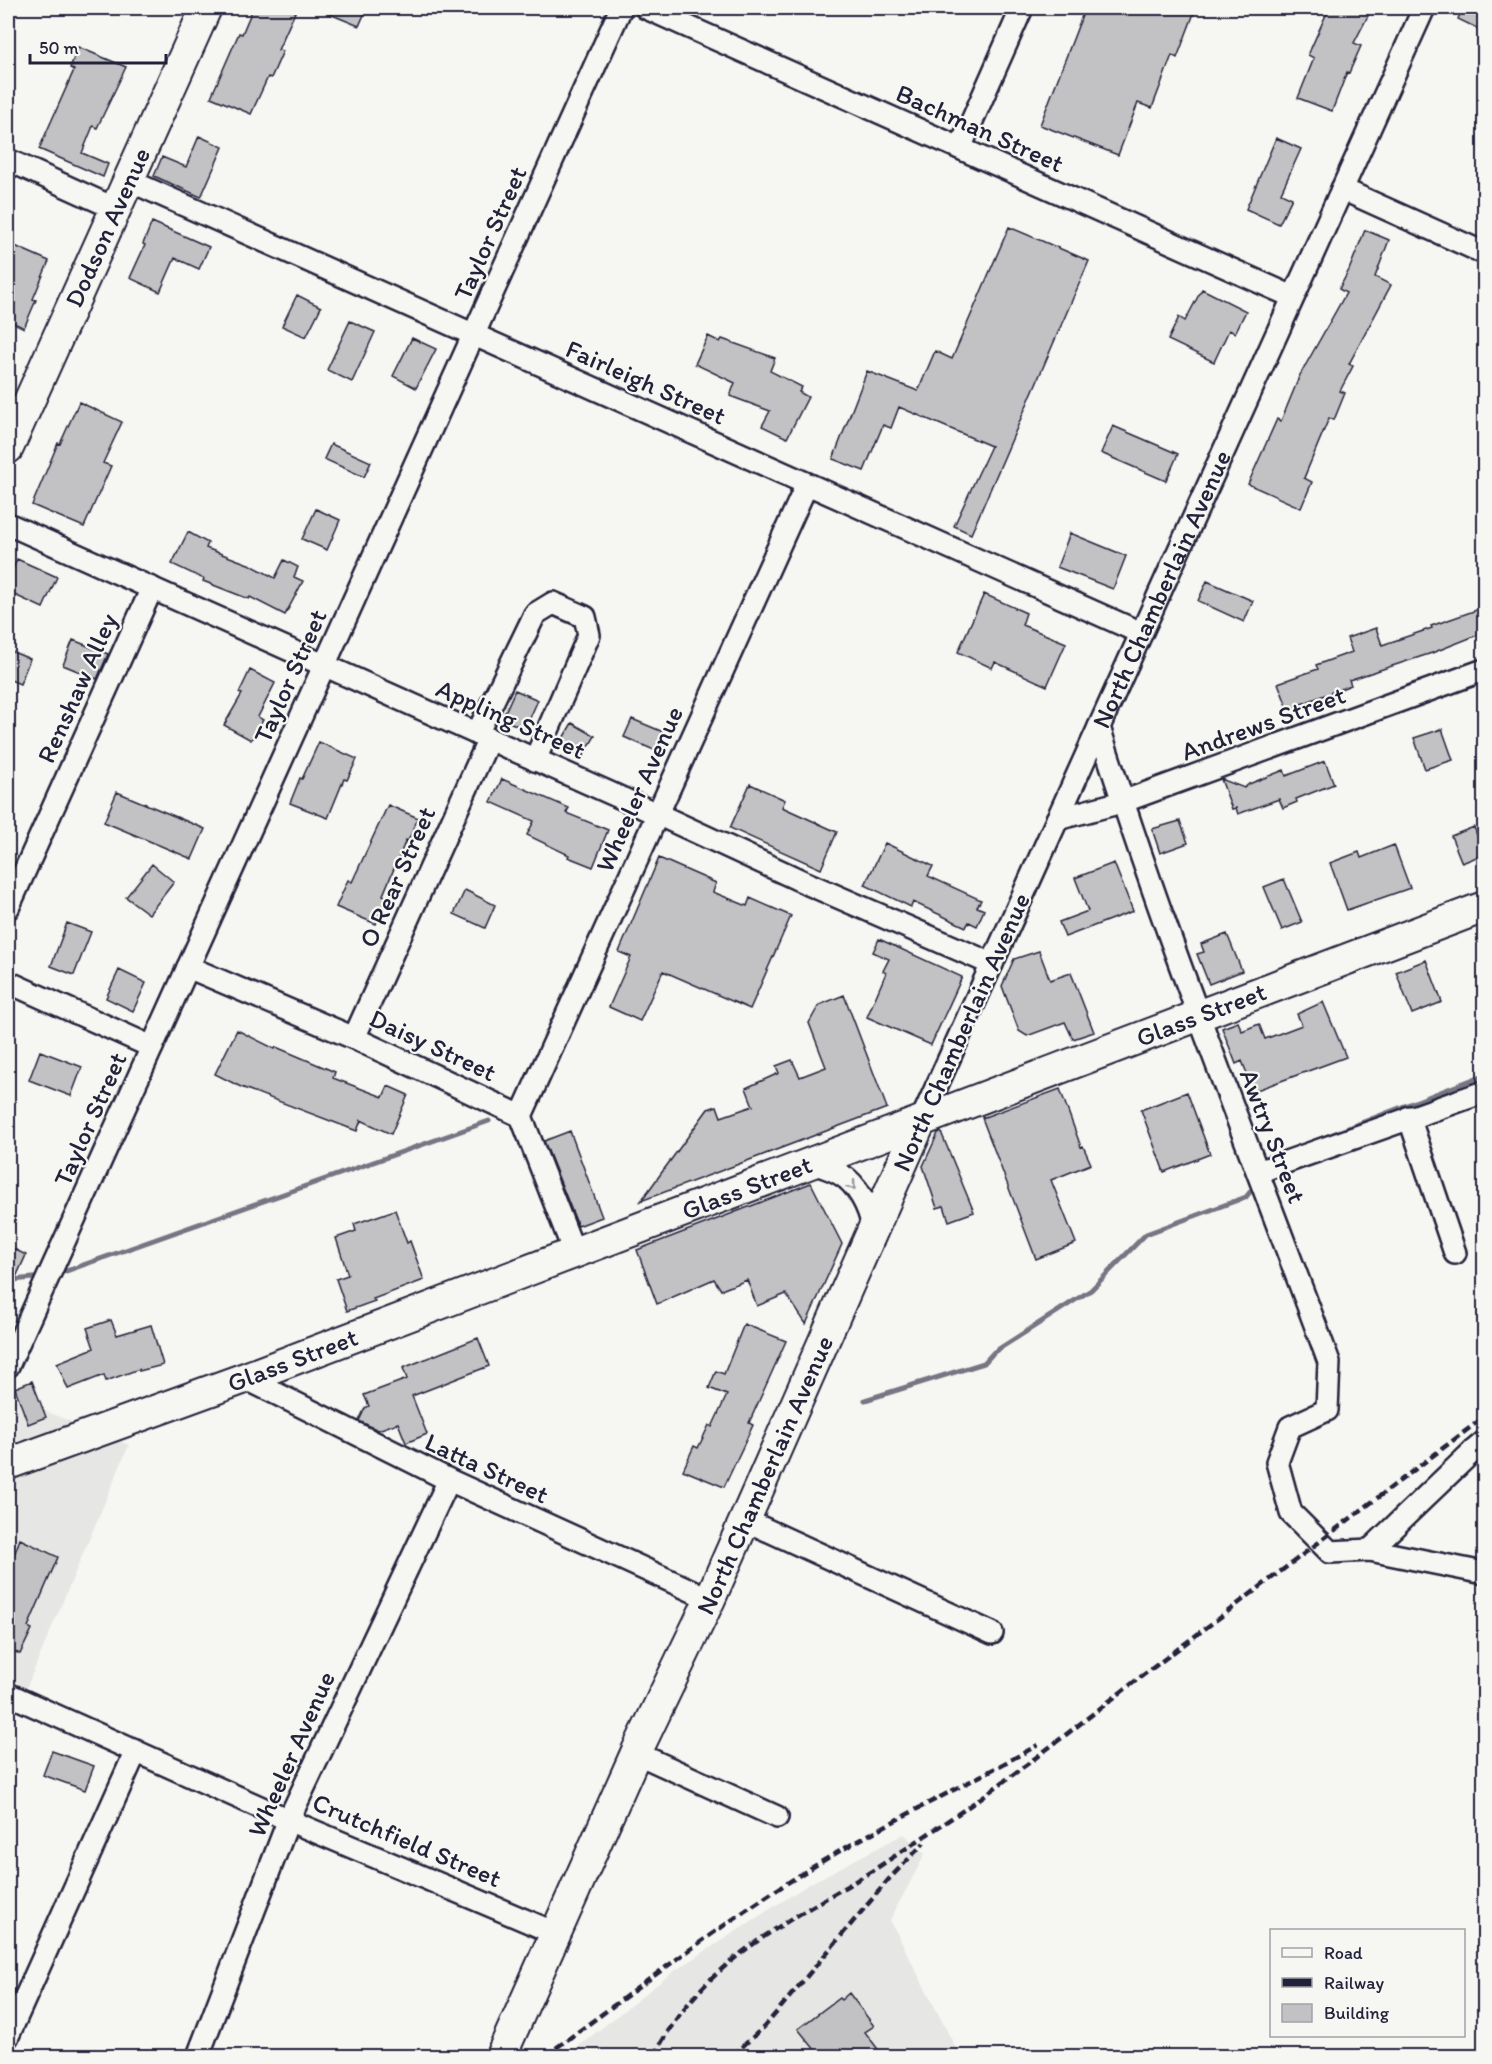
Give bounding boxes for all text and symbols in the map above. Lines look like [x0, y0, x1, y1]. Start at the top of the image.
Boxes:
scale bar [30, 27, 166, 65]
text: 50 m [39, 37, 79, 59]
street label: Bachman Street [891, 77, 1069, 179]
street label: Dodson Avenue [57, 142, 157, 312]
street label: Taylor Street [446, 161, 534, 305]
street label: Fairleigh Street [561, 332, 731, 432]
street label: North Chamberlain Avenue [1085, 445, 1238, 733]
street label: Taylor Street [246, 604, 334, 748]
street label: Renshaw Alley [30, 608, 124, 768]
street label: Appling Street [431, 672, 591, 766]
street label: Andrews Street [1177, 678, 1350, 767]
street label: Wheeler Avenue [588, 701, 690, 877]
street label: O Rear Street [352, 801, 442, 952]
street label: North Chamberlain Avenue [885, 888, 1037, 1176]
street label: Glass Street [1132, 975, 1271, 1054]
street label: Daisy Street [365, 1002, 502, 1088]
street label: Taylor Street [46, 1047, 134, 1191]
street label: Awtry Street [1233, 1064, 1313, 1208]
street label: Glass Street [677, 1148, 817, 1226]
one-way arrow [845, 1179, 856, 1190]
street label: Glass Street [223, 1321, 362, 1399]
street label: North Chamberlain Avenue [689, 1331, 840, 1620]
street label: Latta Street [420, 1425, 554, 1511]
street label: Wheeler Avenue [240, 1666, 342, 1842]
street label: Crutchfield Street [308, 1786, 506, 1894]
legend [1270, 1929, 1465, 2037]
text: Road [1324, 1942, 1363, 1964]
text: Railway [1324, 1972, 1385, 1994]
text: Building [1324, 2002, 1390, 2024]

